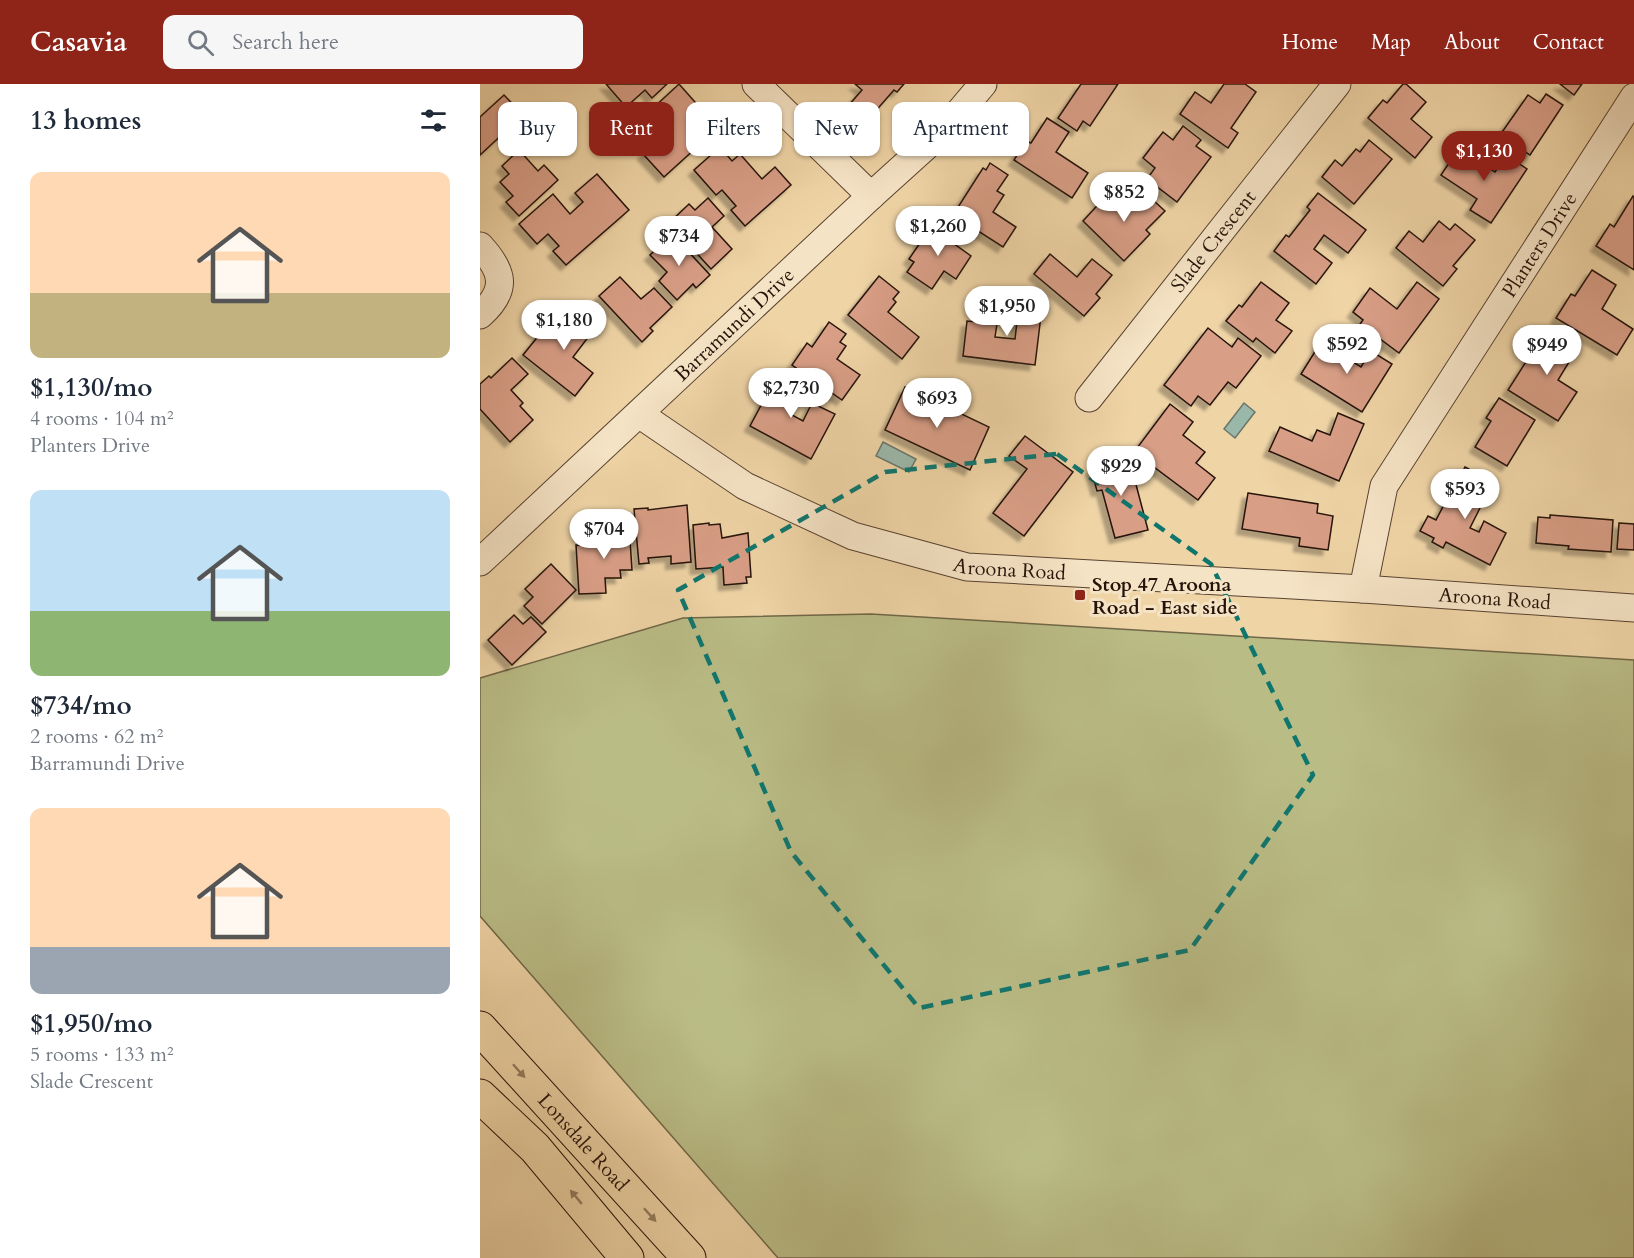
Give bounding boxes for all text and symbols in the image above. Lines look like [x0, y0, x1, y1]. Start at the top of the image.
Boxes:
search box [163, 15, 583, 69]
text: Casavia [30, 23, 127, 61]
icon: search [184, 26, 217, 59]
text: Search here [232, 27, 339, 57]
text: Home [1282, 28, 1338, 57]
text: Map [1371, 28, 1411, 57]
text: About [1444, 28, 1500, 57]
text: Contact [1533, 28, 1604, 57]
chip: Buy [498, 102, 577, 156]
chip: Rent [589, 102, 674, 156]
chip: Filters [686, 102, 782, 156]
chip: New [794, 102, 880, 156]
chip: Apartment [892, 102, 1029, 156]
text: 13 homes [30, 103, 141, 138]
icon: filters [417, 104, 450, 137]
pin: $1,130 [1435, 131, 1533, 182]
text: $1,130 [1455, 137, 1513, 164]
pin: $852 [1088, 172, 1160, 223]
text: $852 [1104, 178, 1144, 205]
street label: Slade Crescent [1164, 184, 1262, 298]
street label: Planters Drive [1495, 187, 1583, 302]
pin: $1,260 [889, 206, 987, 257]
icon: home [186, 211, 294, 319]
text: $1,260 [909, 212, 967, 239]
pin: $734 [643, 216, 715, 267]
text: $734 [659, 222, 699, 249]
street label: Barramundi Drive [668, 261, 800, 387]
pin: $1,950 [958, 286, 1056, 337]
text: $1,950 [978, 292, 1036, 319]
pin: $1,180 [515, 300, 613, 351]
text: $1,180 [535, 306, 593, 333]
pin: $592 [1311, 324, 1383, 375]
pin: $949 [1511, 325, 1583, 376]
text: $592 [1327, 330, 1367, 357]
text: $949 [1527, 331, 1567, 358]
pin: $2,730 [742, 368, 840, 419]
text: $1,130/mo [30, 370, 153, 405]
text: $2,730 [762, 374, 820, 401]
pin: $693 [901, 378, 973, 429]
text: $693 [917, 384, 957, 411]
text: 4 rooms · 104 m² [30, 405, 174, 432]
text: Planters Drive [30, 432, 150, 459]
pin: $929 [1085, 446, 1157, 497]
text: $929 [1101, 452, 1141, 479]
pin: $593 [1429, 469, 1501, 520]
text: $593 [1445, 475, 1485, 502]
pin: $704 [568, 509, 640, 560]
text: $704 [584, 515, 624, 542]
icon: home [186, 529, 294, 637]
street label: Aroona Road [950, 550, 1067, 586]
place label: Stop 47 Aroona Road - East side [1092, 571, 1238, 621]
street label: Aroona Road [1438, 581, 1552, 616]
marker: Stop 47 Aroona Road - East side [1073, 588, 1087, 602]
text: $734/mo [30, 688, 132, 723]
text: 2 rooms · 62 m² [30, 723, 163, 750]
text: Barramundi Drive [30, 750, 185, 777]
icon: home [186, 847, 294, 955]
text: $1,950/mo [30, 1006, 153, 1041]
text: 5 rooms · 133 m² [30, 1041, 174, 1068]
one-way arrow [512, 1064, 526, 1078]
text: Slade Crescent [30, 1068, 153, 1095]
street label: Lonsdale Road [532, 1087, 635, 1197]
one-way arrow [570, 1190, 583, 1205]
one-way arrow [643, 1208, 657, 1223]

